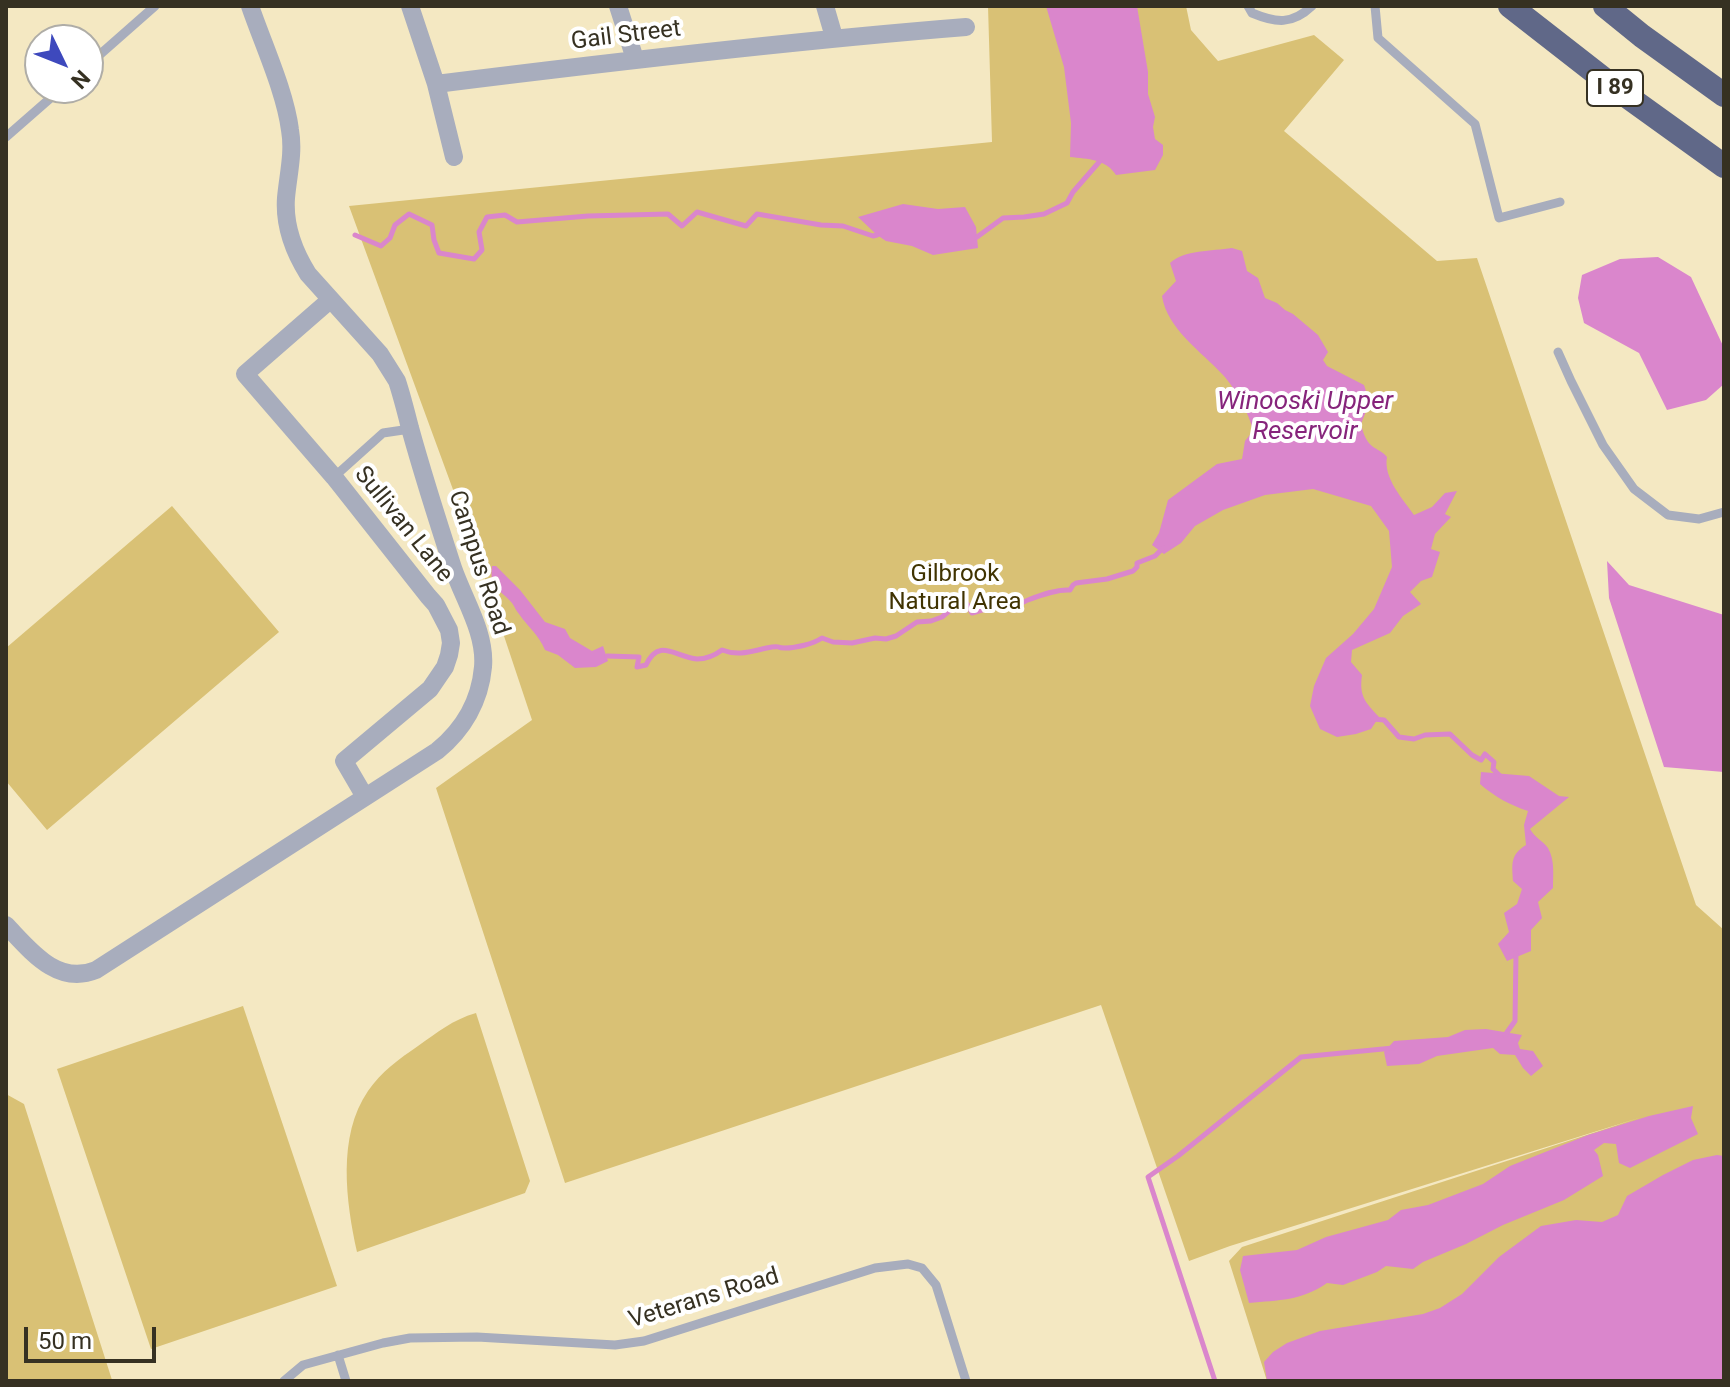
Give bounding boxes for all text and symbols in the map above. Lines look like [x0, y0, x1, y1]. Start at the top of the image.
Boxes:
street label: Gail Street [569, 15, 683, 57]
north arrow [24, 24, 104, 104]
text: N [66, 65, 95, 94]
road number: I 89 [1587, 70, 1643, 106]
water label: Winooski Upper Reservoir [1217, 386, 1393, 448]
street label: Sullivan Lane [348, 461, 458, 589]
street label: Campus Road [441, 487, 515, 639]
park label: Gilbrook Natural Area [888, 561, 1022, 617]
street label: Veterans Road [625, 1263, 783, 1335]
scale bar [28, 1311, 160, 1361]
text: 50 m [38, 1327, 92, 1355]

